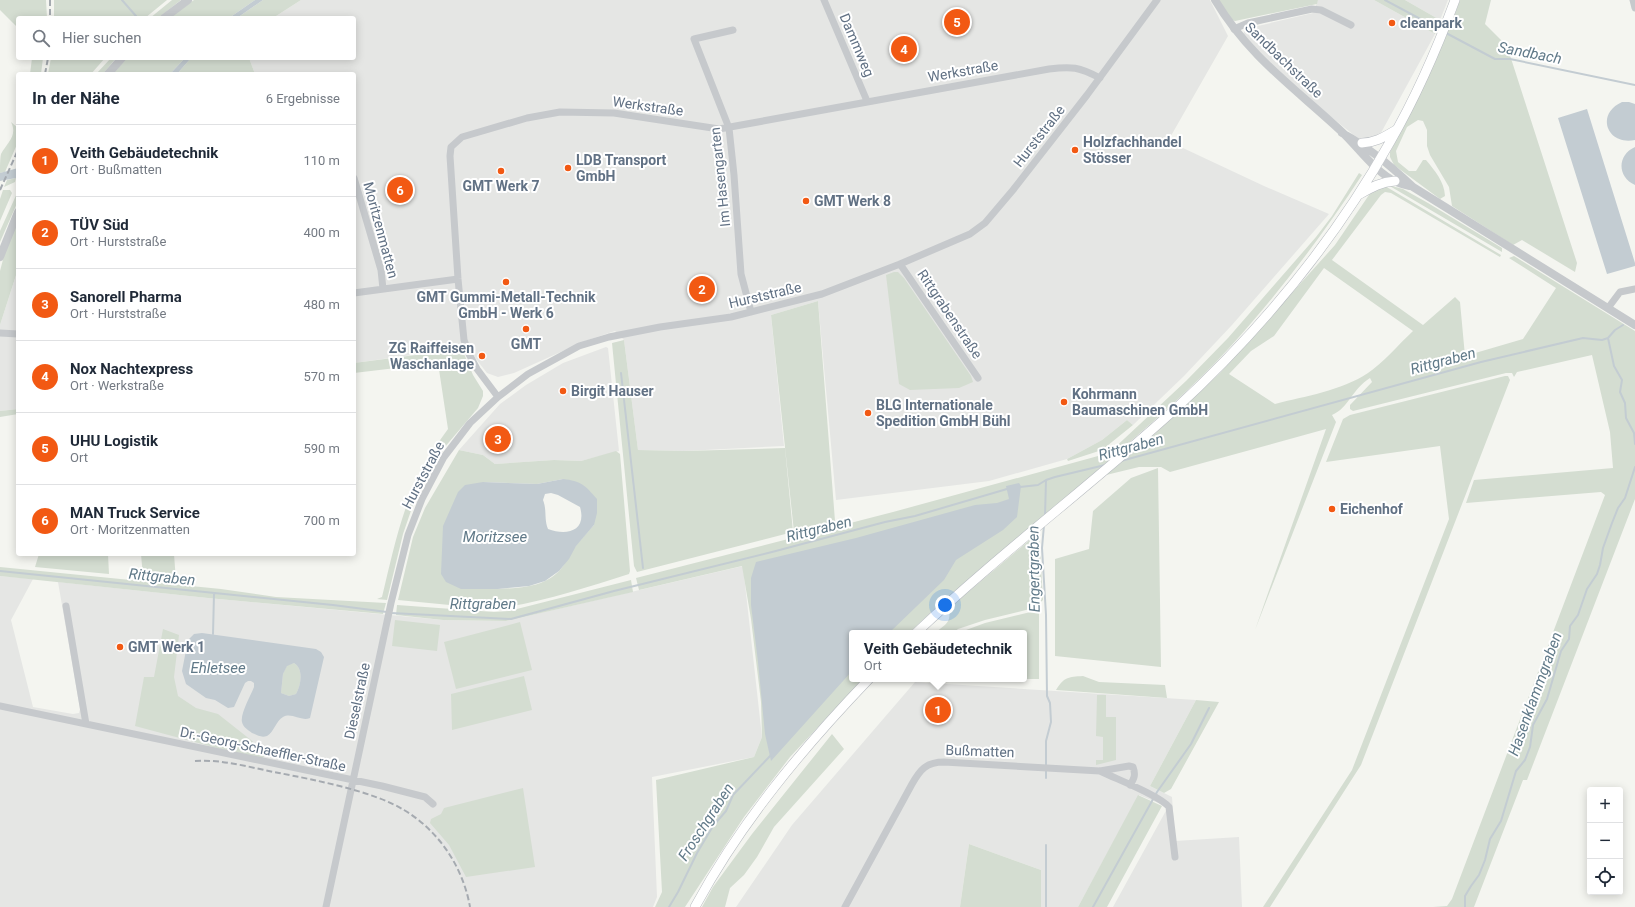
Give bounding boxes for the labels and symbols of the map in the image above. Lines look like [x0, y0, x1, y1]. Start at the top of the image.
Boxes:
pin: 5 [944, 7, 970, 37]
street label: Dammweg [837, 11, 877, 79]
place label: cleanpark [1400, 15, 1462, 31]
marker: cleanpark [1387, 18, 1397, 28]
street label: Sandbachstraße [1242, 19, 1326, 101]
pin: 4 [891, 34, 917, 64]
water label: Sandbach [1497, 38, 1563, 68]
street label: Werkstraße [927, 57, 999, 85]
street label: Werkstraße [612, 93, 684, 119]
street label: Hurststraße [1010, 102, 1068, 170]
street label: Im Hasengarten [707, 127, 733, 227]
place label: Holzfachhandel Stösser [1083, 134, 1182, 166]
marker: Holzfachhandel Stösser [1070, 145, 1080, 155]
place label: LDB Transport GmbH [576, 152, 667, 184]
marker: LDB Transport GmbH [563, 163, 573, 173]
marker: GMT Werk 7 [496, 166, 506, 176]
pin: 6 [387, 175, 413, 205]
place label: GMT Werk 7 [462, 178, 540, 194]
street label: Moritzenmatten [360, 180, 402, 280]
place label: GMT Werk 8 [814, 193, 891, 209]
marker: GMT Werk 8 [801, 196, 811, 206]
street label: Rittgrabenstraße [914, 267, 986, 361]
pin: 2 [689, 274, 715, 304]
marker: GMT Gummi-Metall-Technik GmbH - Werk 6 [501, 277, 511, 287]
street label: Hurststraße [727, 279, 803, 311]
place label: GMT Gummi-Metall-Technik GmbH - Werk 6 [417, 289, 596, 321]
marker: GMT [521, 324, 531, 334]
place label: GMT [511, 336, 541, 352]
place label: ZG Raiffeisen Waschanlage [389, 340, 474, 372]
water label: Rittgraben [1408, 344, 1478, 378]
marker: ZG Raiffeisen Waschanlage [477, 351, 487, 361]
place label: Birgit Hauser [571, 383, 654, 399]
marker: Birgit Hauser [558, 386, 568, 396]
place label: Kohrmann Baumaschinen GmbH [1072, 386, 1208, 418]
place label: BLG Internationale Spedition GmbH Bühl [876, 397, 1011, 429]
marker: Kohrmann Baumaschinen GmbH [1059, 397, 1069, 407]
marker: BLG Internationale Spedition GmbH Bühl [863, 408, 873, 418]
pin: 3 [485, 424, 511, 454]
water label: Rittgraben [1096, 430, 1166, 464]
street label: Hurststraße [399, 439, 447, 511]
place label: Eichenhof [1340, 501, 1404, 517]
marker: Eichenhof [1327, 504, 1337, 514]
water label: Rittgraben [784, 512, 854, 546]
water label: Engertgraben [1024, 525, 1044, 613]
water label: Moritzsee [463, 528, 527, 546]
water label: Rittgraben [128, 565, 196, 589]
water label: Rittgraben [450, 595, 516, 613]
your location [935, 595, 955, 615]
water label: Hasenklammgraben [1504, 630, 1566, 758]
place label: GMT Werk 1 [128, 639, 205, 655]
marker: GMT Werk 1 [115, 642, 125, 652]
water label: Ehletsee [190, 659, 246, 677]
street label: Dieselstraße [341, 661, 373, 741]
pin: 1 [925, 695, 951, 725]
street label: Dr.-Georg-Schaeffler-Straße [179, 724, 347, 774]
street label: Bußmatten [945, 742, 1015, 760]
water label: Froschgraben [674, 780, 738, 864]

